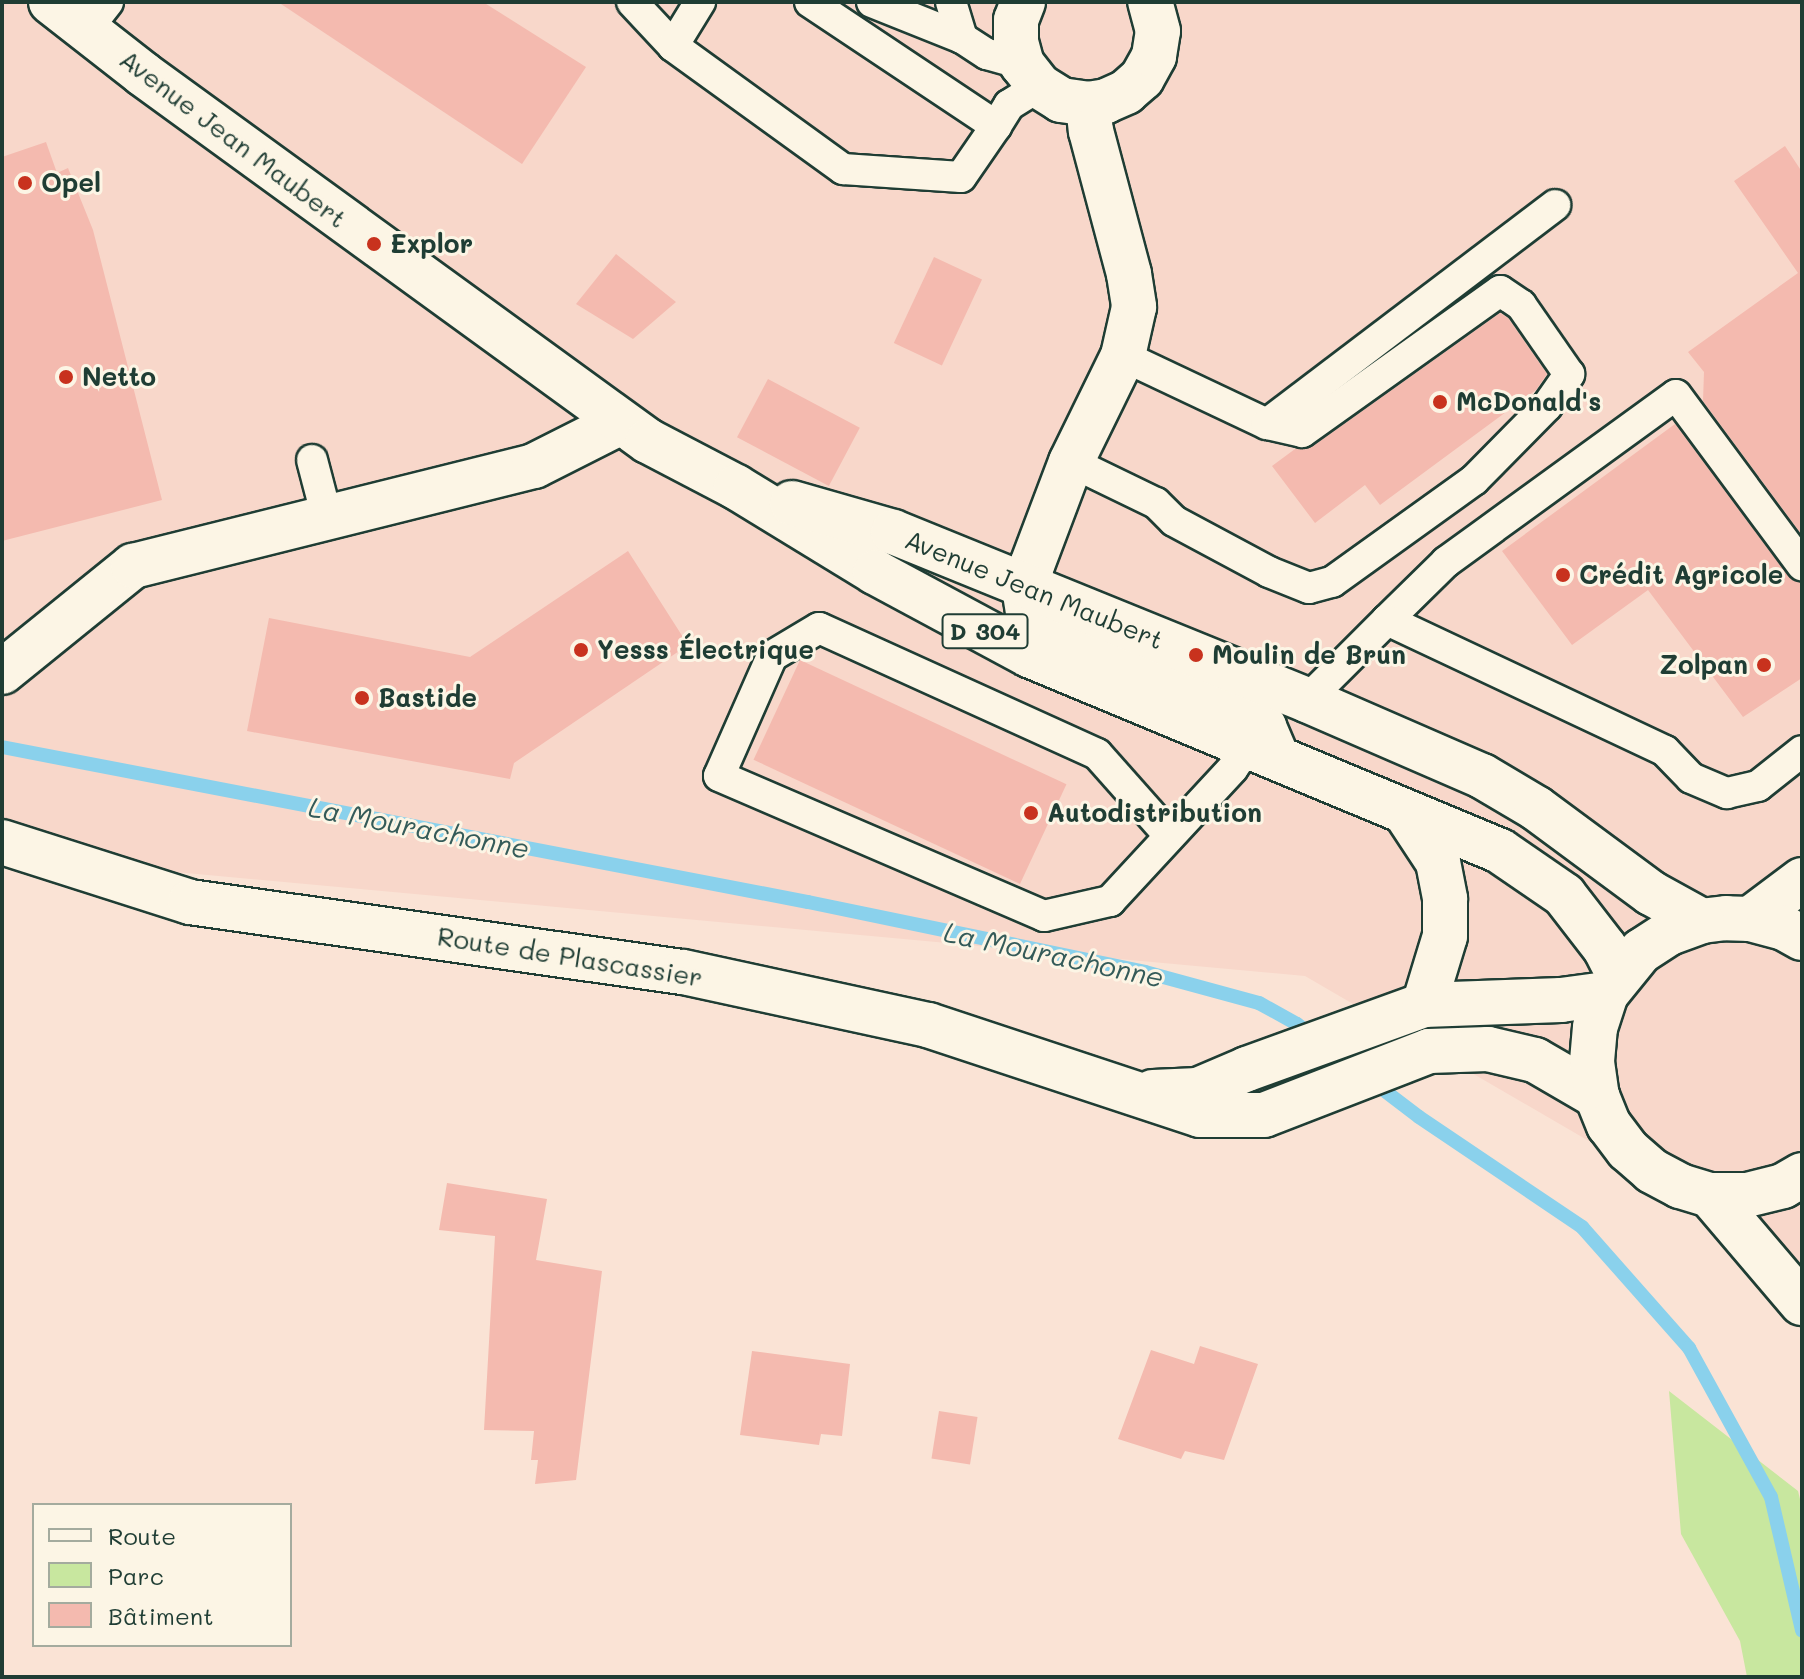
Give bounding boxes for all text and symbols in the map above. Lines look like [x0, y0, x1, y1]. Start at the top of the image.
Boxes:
street label: Avenue Jean Maubert [113, 44, 353, 234]
place label: Opel [41, 167, 101, 199]
marker: Opel [16, 174, 34, 192]
place label: Explor [390, 228, 473, 260]
marker: Explor [365, 235, 383, 253]
place label: Netto [82, 361, 156, 393]
marker: Netto [57, 368, 75, 386]
place label: McDonald's [1456, 386, 1601, 418]
marker: McDonald's [1431, 393, 1449, 411]
street label: Avenue Jean Maubert [900, 524, 1168, 656]
place label: Crédit Agricole [1579, 559, 1783, 591]
marker: Crédit Agricole [1554, 566, 1572, 584]
road number: D 304 [941, 611, 1029, 651]
place label: Yesss Électrique [597, 634, 814, 666]
place label: Moulin de Brun [1212, 639, 1406, 671]
marker: Yesss Électrique [572, 641, 590, 659]
marker: Moulin de Brun [1187, 646, 1205, 664]
place label: Zolpan [1659, 649, 1748, 681]
marker: Zolpan [1755, 656, 1773, 674]
place label: Bastide [378, 682, 477, 714]
marker: Bastide [353, 689, 371, 707]
water label: La Mourachonne [306, 789, 532, 865]
place label: Autodistribution [1047, 797, 1262, 829]
marker: Autodistribution [1022, 804, 1040, 822]
water label: La Mourachonne [941, 914, 1167, 994]
street label: Route de Plascassier [435, 921, 705, 993]
legend [32, 1503, 292, 1647]
text: Route [108, 1520, 176, 1551]
text: Parc [108, 1560, 164, 1591]
text: Bâtiment [108, 1600, 214, 1631]

